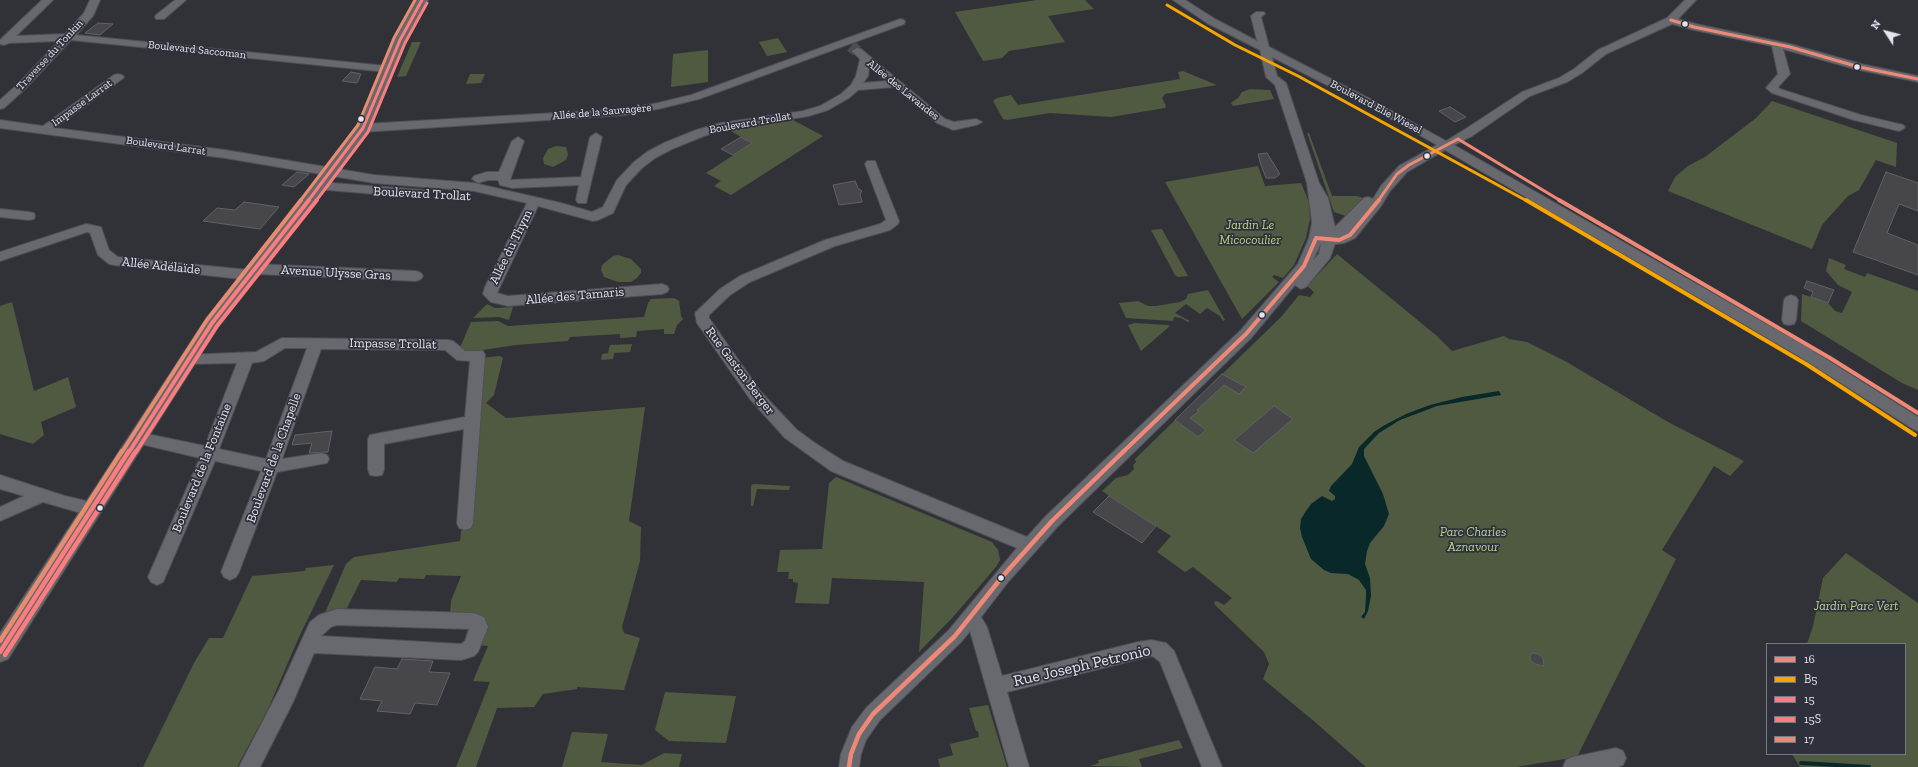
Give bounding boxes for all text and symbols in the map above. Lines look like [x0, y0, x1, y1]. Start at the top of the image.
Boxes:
north arrow [1866, 12, 1906, 52]
street label: Traverse du Tonkin [14, 17, 86, 93]
text: N [1868, 17, 1884, 32]
unlabelled marker [1680, 19, 1690, 29]
street label: Boulevard Saccoman [147, 38, 247, 62]
street label: Allée des Lavandes [864, 57, 942, 123]
unlabelled marker [1852, 62, 1862, 72]
street label: Impasse Larrat [49, 77, 115, 129]
street label: Boulevard Elie Wiesel [1328, 77, 1424, 137]
street label: Allée de la Sauvagère [552, 101, 652, 123]
street label: Boulevard Trollat [708, 109, 792, 137]
unlabelled marker [356, 114, 366, 124]
street label: Boulevard Larrat [125, 134, 207, 158]
unlabelled marker [1422, 151, 1432, 161]
street label: Boulevard Trollat [373, 184, 471, 204]
street label: Allée du Thym [486, 207, 536, 287]
park label: Jardin Le Micocoulier [1219, 217, 1281, 248]
street label: Allée Adélaïde [121, 254, 201, 278]
street label: Avenue Ulysse Gras [281, 262, 391, 284]
street label: Allée des Tamaris [525, 284, 625, 308]
unlabelled marker [1257, 310, 1267, 320]
street label: Rue Gaston Berger [702, 324, 778, 418]
street label: Impasse Trollat [349, 335, 437, 353]
street label: Boulevard de la Chapelle [243, 391, 305, 525]
street label: Boulevard de la Fontaine [169, 401, 235, 535]
unlabelled marker [95, 503, 105, 513]
park label: Parc Charles Aznavour [1440, 524, 1506, 555]
unlabelled marker [996, 573, 1006, 583]
park label: Jardin Parc Vert [1814, 598, 1898, 614]
street label: Rue Joseph Petronio [1012, 641, 1152, 691]
legend [1766, 643, 1906, 755]
text: 16 [1804, 652, 1815, 666]
text: B5 [1804, 672, 1817, 686]
text: 15 [1804, 692, 1815, 706]
text: 15S [1804, 712, 1821, 726]
text: 17 [1804, 732, 1814, 746]

